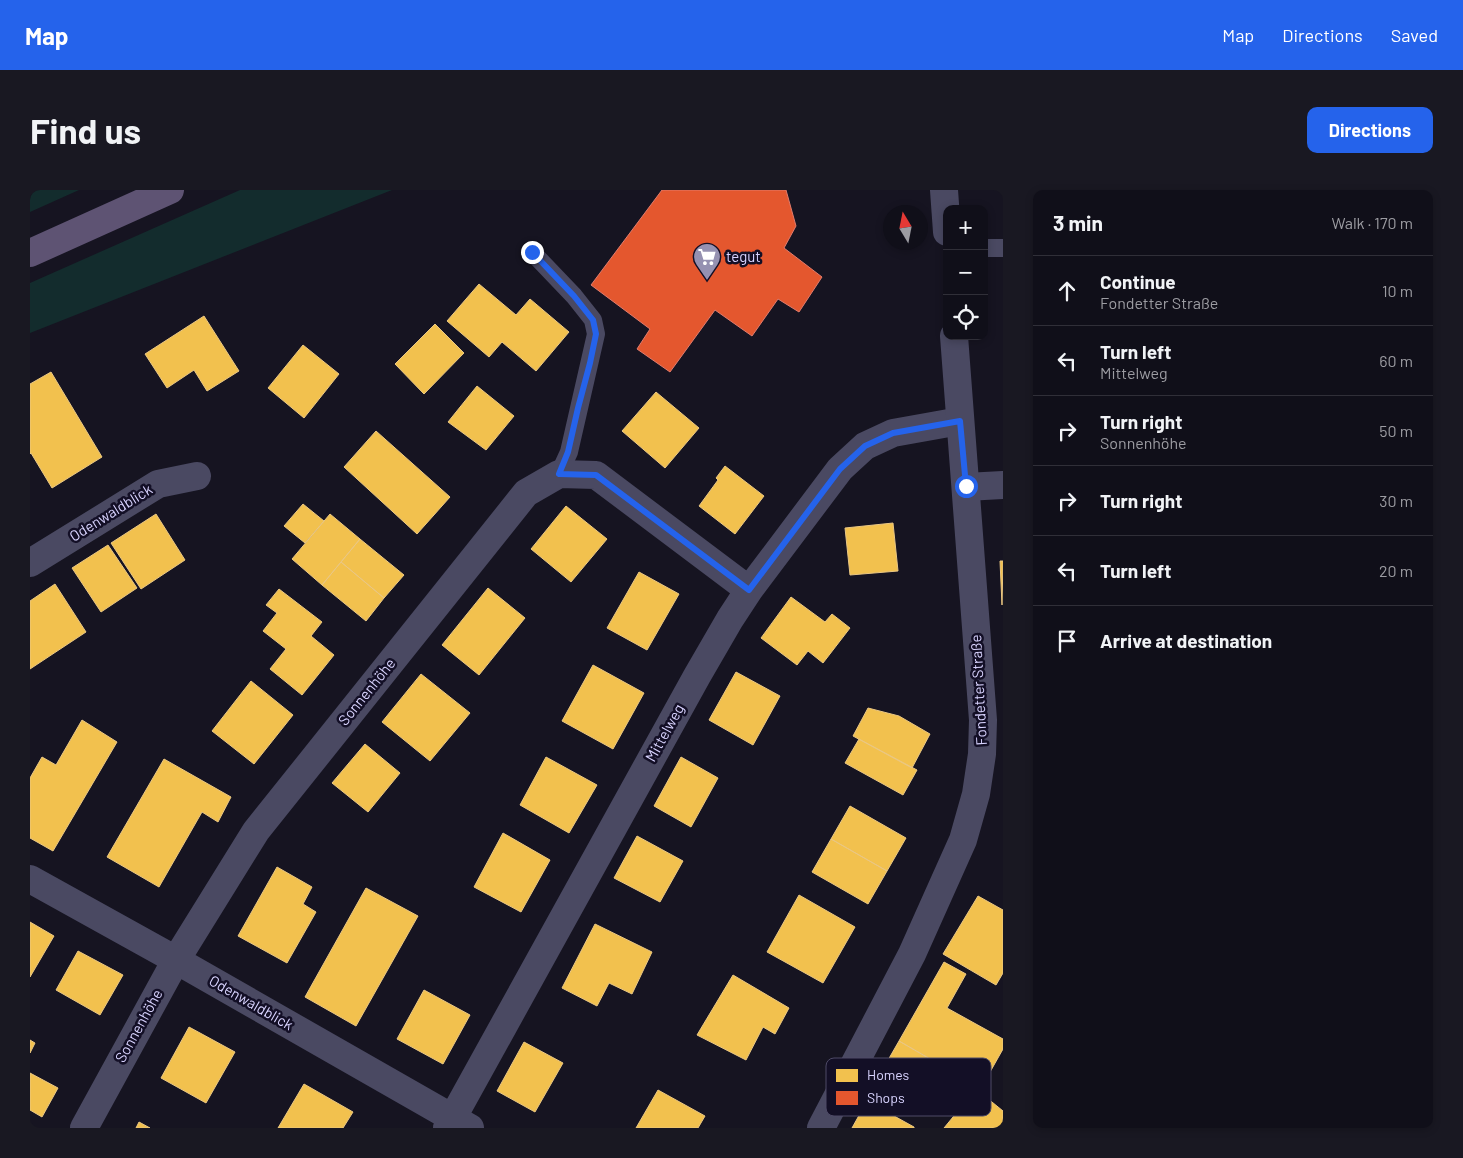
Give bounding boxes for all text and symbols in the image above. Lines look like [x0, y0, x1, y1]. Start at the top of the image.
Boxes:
text: Map [25, 21, 68, 50]
text: Map [1222, 24, 1254, 46]
text: Directions [1282, 24, 1363, 46]
text: Saved [1391, 24, 1438, 46]
button: Directions [1307, 107, 1433, 153]
text: Find us [30, 109, 141, 151]
north arrow [883, 205, 928, 250]
map controls [943, 205, 988, 340]
button: + [943, 205, 988, 250]
text: 3 min [1053, 210, 1103, 235]
text: Walk · 170 m [1331, 213, 1413, 232]
route end [521, 241, 544, 264]
supermarket icon: tegut [692, 242, 722, 281]
place label: tegut [726, 247, 761, 265]
button: − [943, 250, 988, 295]
text: Continue [1100, 270, 1176, 293]
icon: ahead [1053, 277, 1081, 305]
text: 10 m [1382, 281, 1413, 300]
text: Fondetter Straße [1100, 293, 1218, 312]
button: locate [943, 295, 988, 340]
text: Turn left [1100, 340, 1171, 363]
icon: left [1053, 347, 1081, 375]
text: 60 m [1379, 351, 1413, 370]
text: Mittelweg [1100, 363, 1168, 382]
text: Turn right [1100, 410, 1182, 433]
icon: right [1053, 417, 1081, 445]
text: 50 m [1379, 421, 1413, 440]
text: Sonnenhöhe [1100, 433, 1186, 452]
route start [955, 475, 978, 498]
street label: Odenwaldblick [66, 479, 156, 545]
icon: right [1053, 487, 1081, 515]
text: Turn right [1100, 489, 1182, 512]
text: 30 m [1379, 491, 1413, 510]
icon: left [1053, 557, 1081, 585]
text: Turn left [1100, 559, 1171, 582]
text: 20 m [1379, 561, 1413, 580]
icon: arrive [1053, 627, 1081, 655]
text: Arrive at destination [1100, 629, 1272, 652]
street label: Fondetter Straße [966, 634, 990, 746]
street label: Sonnenhöhe [334, 654, 399, 729]
street label: Mittelweg [641, 700, 687, 765]
street label: Odenwaldblick [206, 971, 297, 1034]
street label: Sonnenhöhe [111, 986, 166, 1065]
legend [826, 1058, 991, 1116]
text: Homes [867, 1066, 910, 1083]
text: Shops [867, 1089, 905, 1106]

